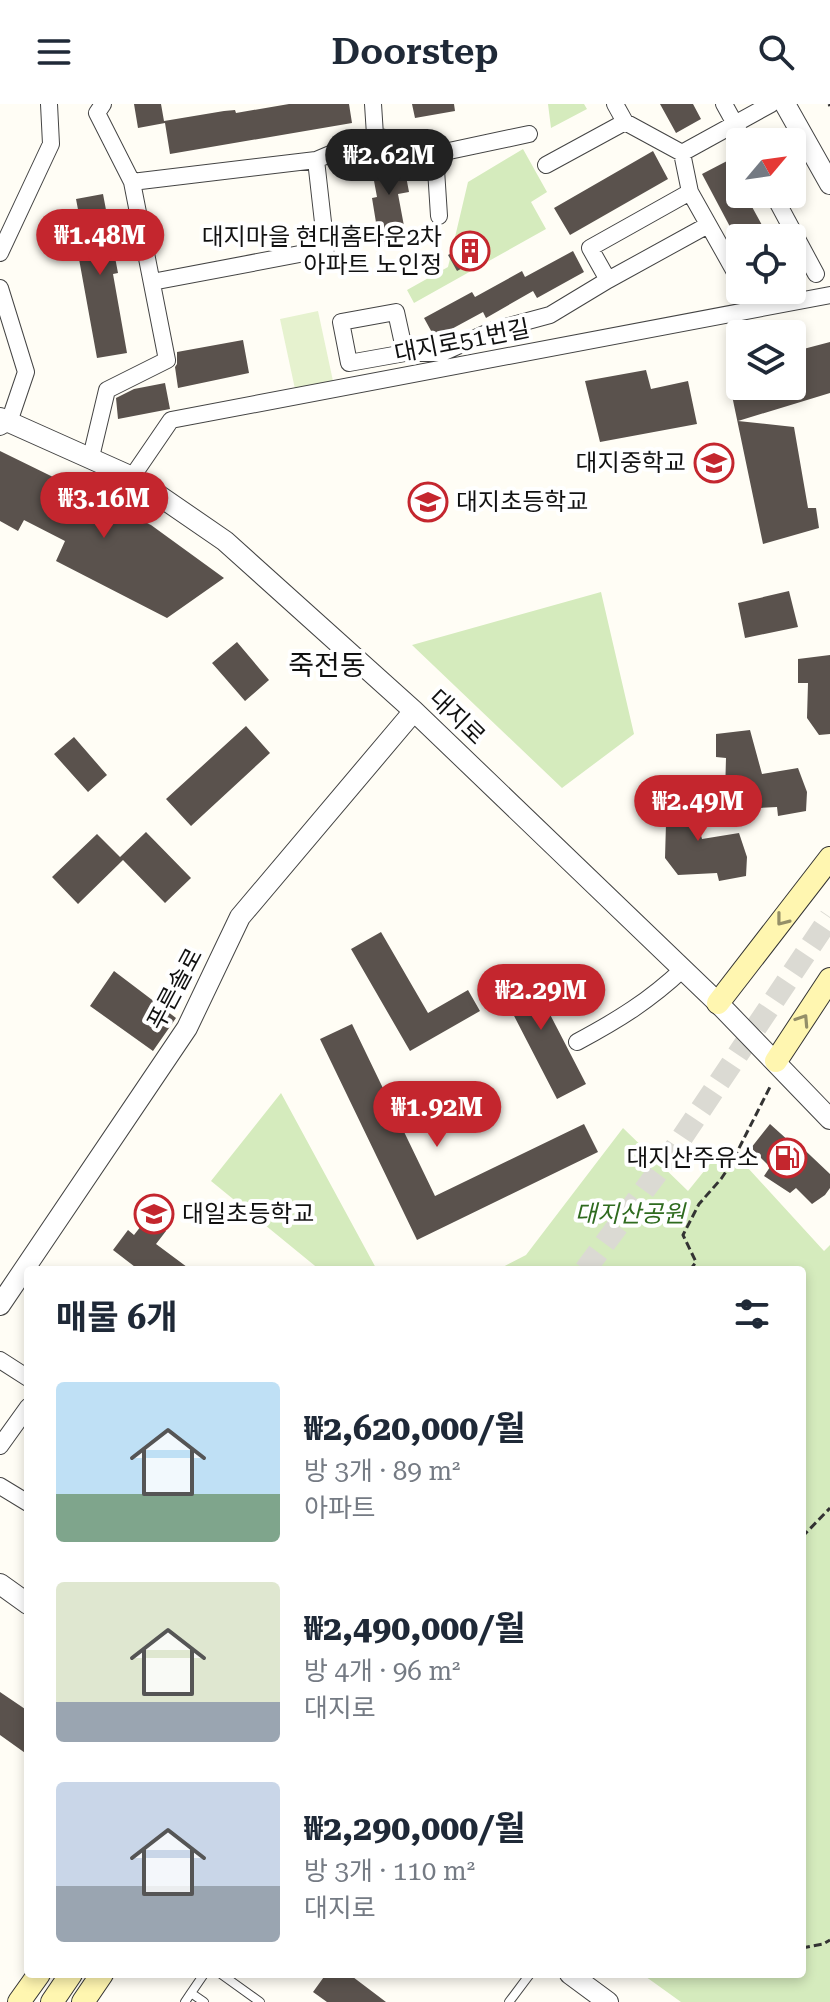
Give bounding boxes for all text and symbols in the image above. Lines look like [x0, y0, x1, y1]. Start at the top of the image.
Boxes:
icon: menu [32, 30, 76, 74]
icon: search [754, 30, 798, 74]
text: Doorstep [332, 31, 498, 73]
north arrow [726, 128, 806, 208]
map controls [726, 128, 806, 400]
pin: ₩2.62M [324, 129, 454, 197]
text: ₩2.62M [343, 140, 435, 170]
pin: ₩1.48M [35, 209, 165, 277]
text: ₩1.48M [54, 220, 146, 250]
place label: 대지마을 현대홈타운2차 아파트 노인정 [202, 223, 442, 279]
button: locate [726, 224, 806, 304]
building icon: 대지마을 현대홈타운2차 아파트 노인정 [449, 230, 491, 272]
street label: 대지로51번길 [392, 314, 532, 368]
button: layers [726, 320, 806, 400]
school or university icon: 대지중학교 [693, 442, 735, 484]
place label: 대지중학교 [576, 449, 686, 477]
pin: ₩3.16M [39, 472, 169, 540]
school or university icon: 대지초등학교 [407, 481, 449, 523]
text: ₩3.16M [58, 483, 150, 513]
place label: 대지초등학교 [456, 488, 588, 516]
district label: 죽전동 [288, 649, 366, 682]
street label: 대지로 [423, 684, 491, 750]
pin: ₩2.49M [633, 775, 763, 843]
text: ₩2.49M [652, 786, 744, 816]
one-way arrow [778, 911, 792, 926]
street label: 푸른솔로 [142, 943, 208, 1035]
pin: ₩2.29M [476, 964, 606, 1032]
text: ₩2.29M [495, 975, 587, 1005]
one-way arrow [793, 1015, 808, 1029]
pin: ₩1.92M [372, 1081, 502, 1149]
text: ₩1.92M [391, 1092, 483, 1122]
fuel station icon: 대지산주유소 [766, 1137, 808, 1179]
place label: 대지산주유소 [627, 1144, 759, 1172]
school or university icon: 대일초등학교 [133, 1193, 175, 1235]
place label: 대일초등학교 [182, 1200, 314, 1228]
park label: 대지산공원 [575, 1200, 687, 1228]
icon: filters [730, 1292, 774, 1336]
text: 매물 6개 [56, 1297, 177, 1337]
text: ₩2,620,000/월 [304, 1408, 525, 1448]
icon: home [120, 1414, 216, 1510]
text: 방 3개 · 89 m² [304, 1456, 461, 1486]
text: 아파트 [304, 1493, 376, 1523]
text: ₩2,490,000/월 [304, 1608, 525, 1648]
icon: home [120, 1614, 216, 1710]
text: 방 4개 · 96 m² [304, 1656, 461, 1686]
text: 대지로 [304, 1693, 376, 1723]
text: ₩2,290,000/월 [304, 1808, 525, 1848]
icon: home [120, 1814, 216, 1910]
text: 방 3개 · 110 m² [304, 1856, 475, 1886]
text: 대지로 [304, 1893, 376, 1923]

